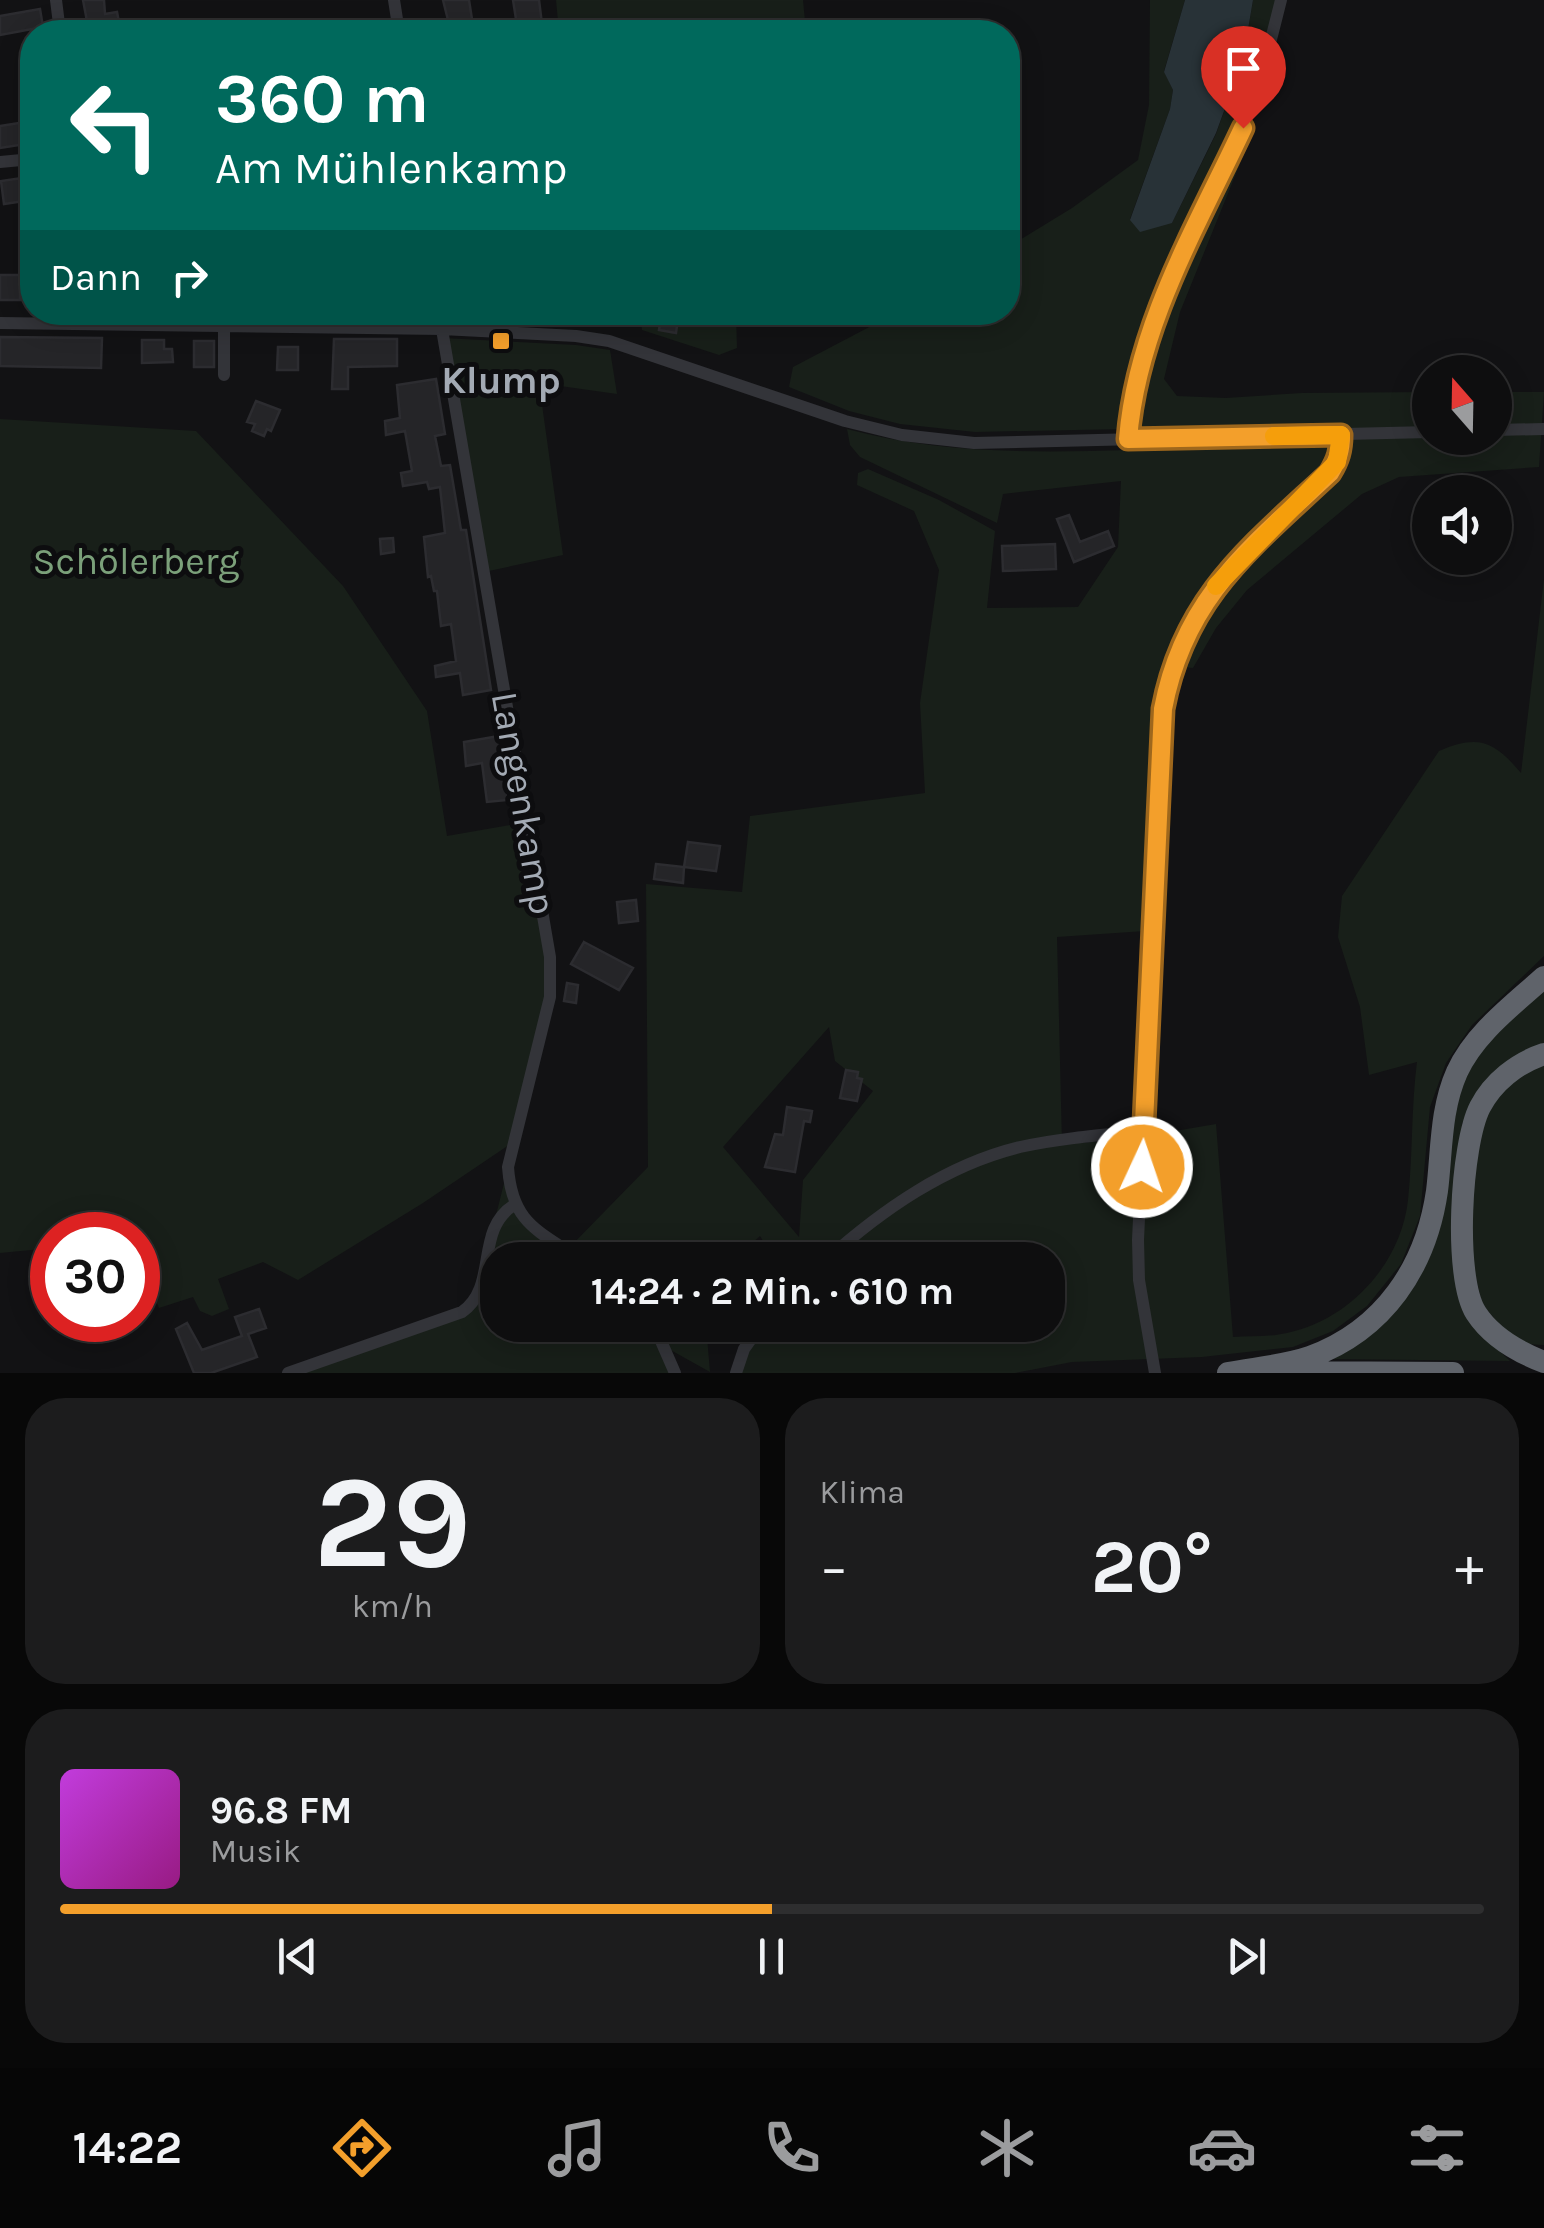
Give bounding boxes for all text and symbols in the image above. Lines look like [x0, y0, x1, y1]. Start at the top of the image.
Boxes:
pin [1201, 26, 1286, 129]
icon: arrive [1216, 41, 1271, 96]
text: 360 m [215, 58, 429, 140]
icon: left [50, 60, 180, 190]
text: Am Mühlenkamp [215, 142, 568, 194]
icon: right [162, 250, 217, 305]
text: Dann [50, 255, 142, 300]
marker: Klump [490, 330, 512, 352]
north arrow [1412, 355, 1512, 455]
map controls [1412, 355, 1512, 575]
place label: Klump [441, 358, 561, 403]
button: sound [1412, 475, 1512, 575]
park label: Schölerberg [33, 539, 239, 584]
street label: Langenkamp [482, 688, 565, 918]
position arrow [1090, 1115, 1194, 1219]
speed limit sign: 30 [30, 1212, 160, 1342]
text: 14:24 · 2 Min. · 610 m [591, 1269, 954, 1314]
text: 29 [313, 1447, 471, 1599]
text: Klima [820, 1474, 905, 1511]
text: 20° [1091, 1523, 1213, 1611]
text: − [820, 1535, 848, 1599]
text: + [1455, 1535, 1484, 1599]
text: km/h [352, 1588, 433, 1625]
text: 96.8 FM [210, 1788, 353, 1833]
text: Musik [210, 1833, 301, 1870]
icon: previous [270, 1929, 325, 1984]
icon: pause [744, 1929, 799, 1984]
icon: next [1219, 1929, 1274, 1984]
icon: directions [327, 2113, 397, 2183]
icon: music [542, 2113, 612, 2183]
icon: phone [757, 2113, 827, 2183]
icon: climate [972, 2113, 1042, 2183]
icon: car [1187, 2113, 1257, 2183]
icon: filters [1402, 2113, 1472, 2183]
text: 14:22 [72, 2122, 182, 2174]

